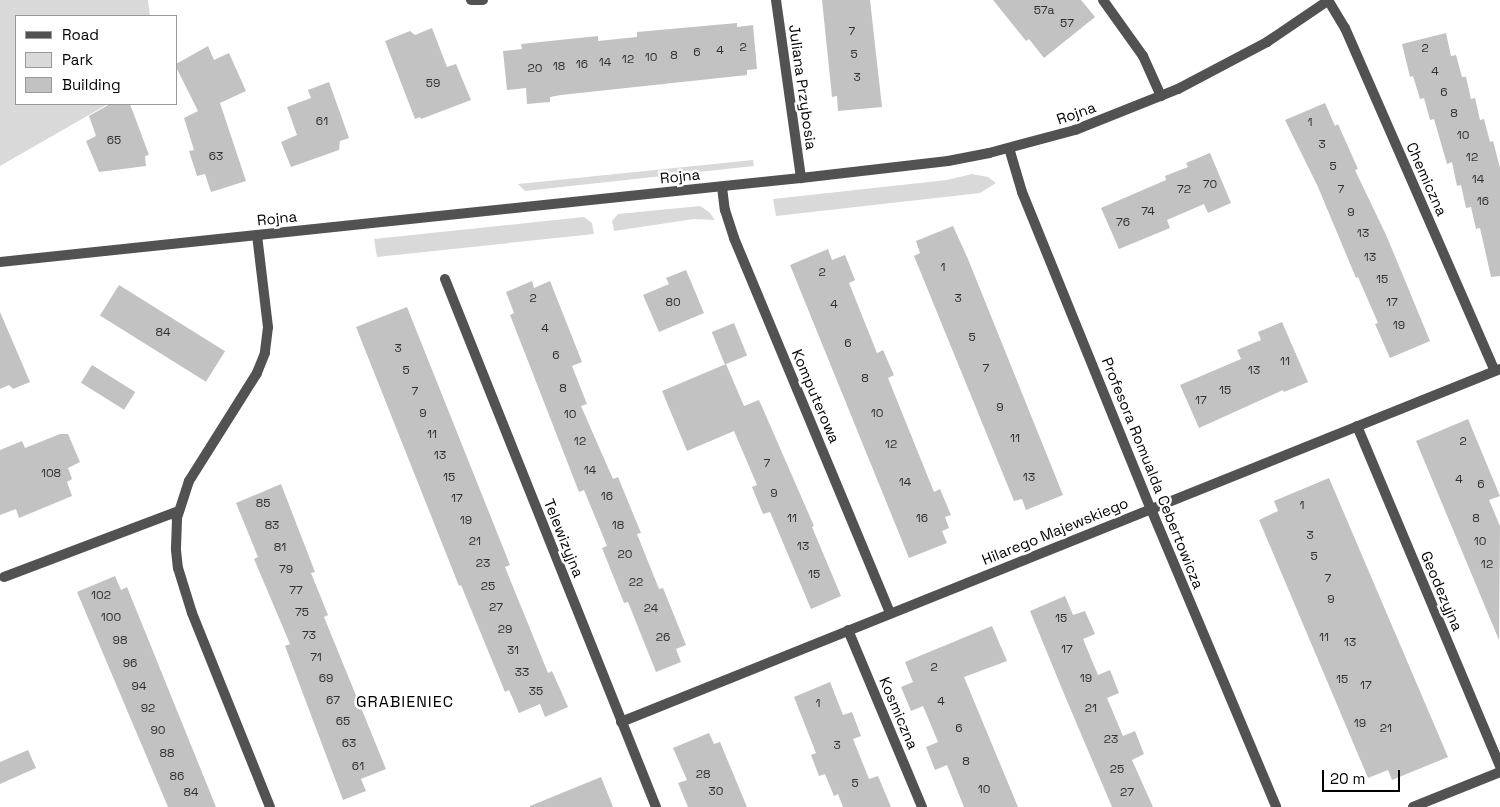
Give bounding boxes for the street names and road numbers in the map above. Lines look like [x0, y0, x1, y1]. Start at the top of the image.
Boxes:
street label: Juliana Przybosia [785, 23, 821, 151]
street label: Rojna [1054, 98, 1098, 128]
street label: Chemiczna [1403, 139, 1451, 219]
street label: Rojna [659, 165, 701, 187]
street label: Rojna [256, 207, 298, 229]
street label: Komputerowa [788, 346, 844, 446]
street label: Profesora Romualda Cebertowicza [1098, 355, 1208, 591]
street label: Hilarego Majewskiego [979, 493, 1131, 569]
street label: Telewizyjna [540, 496, 588, 580]
street label: Geodezyjna [1417, 548, 1467, 634]
street label: Kosmiczna [876, 674, 922, 752]

